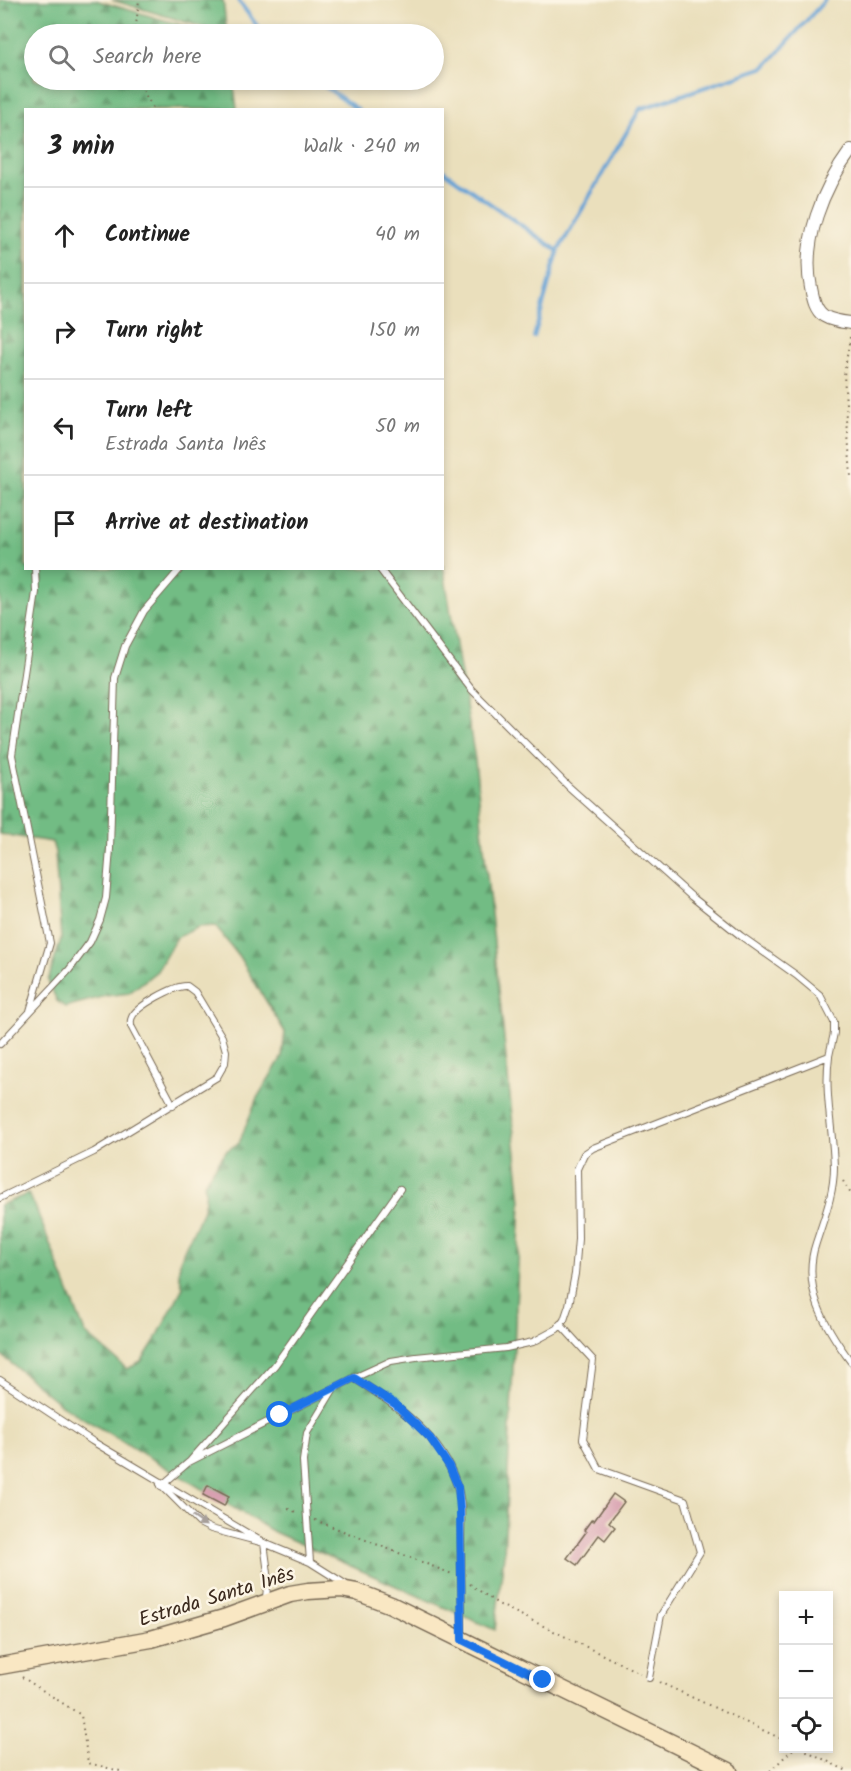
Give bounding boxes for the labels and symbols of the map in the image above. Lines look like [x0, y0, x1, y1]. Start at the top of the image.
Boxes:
route start [266, 1401, 292, 1427]
one-way arrow [191, 1515, 207, 1527]
street label: Estrada Santa Inês [135, 1559, 299, 1637]
route end [529, 1666, 555, 1692]

